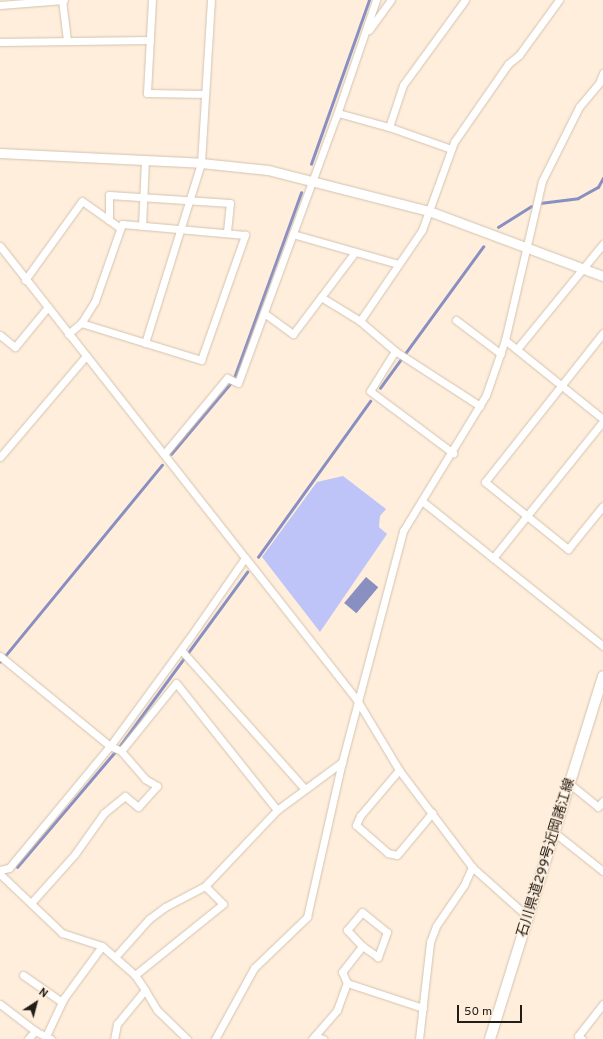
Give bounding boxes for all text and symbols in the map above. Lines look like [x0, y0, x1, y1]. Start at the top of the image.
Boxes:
street label: 石川県道299号近岡諸江線 [515, 777, 579, 939]
north arrow [16, 983, 56, 1023]
text: N [36, 985, 50, 1001]
scale bar [459, 997, 524, 1023]
text: 50 m [464, 1004, 492, 1020]

